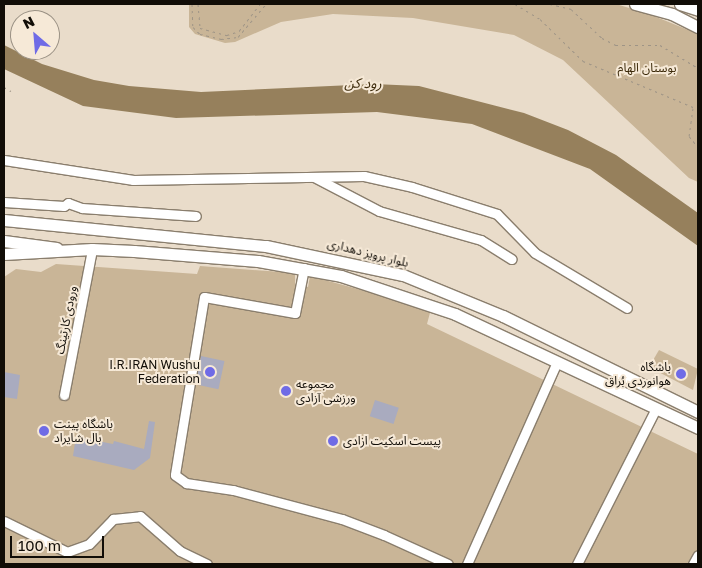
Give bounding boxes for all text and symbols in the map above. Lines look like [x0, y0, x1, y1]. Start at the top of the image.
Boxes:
north arrow [10, 10, 60, 60]
text: N [20, 12, 37, 32]
park label: بوستان الهام [618, 61, 676, 75]
water label: رود کن [344, 74, 382, 92]
street label: بلوار پرویز دهداری [326, 236, 410, 270]
street label: ورودی کارتینگ [52, 285, 80, 355]
place label: I.R.IRAN Wushu Federation [109, 358, 200, 386]
place label: باشگاه هوانوردی بُراق [605, 360, 671, 388]
marker: I.R.IRAN Wushu Federation [204, 366, 216, 378]
marker: باشگاه هوانوردی بُراق [675, 368, 687, 380]
place label: مجموعه ورزشی آزادی [296, 377, 356, 405]
marker: مجموعه ورزشی آزادی [280, 385, 292, 397]
place label: باشگاه پینت بال شایراد [54, 417, 113, 445]
marker: باشگاه پینت بال شایراد [38, 425, 50, 437]
place label: پیست اسکیت ازادی [343, 434, 441, 448]
marker: پیست اسکیت ازادی [327, 435, 339, 447]
scale bar [12, 526, 106, 558]
text: 100 m [18, 536, 61, 554]

